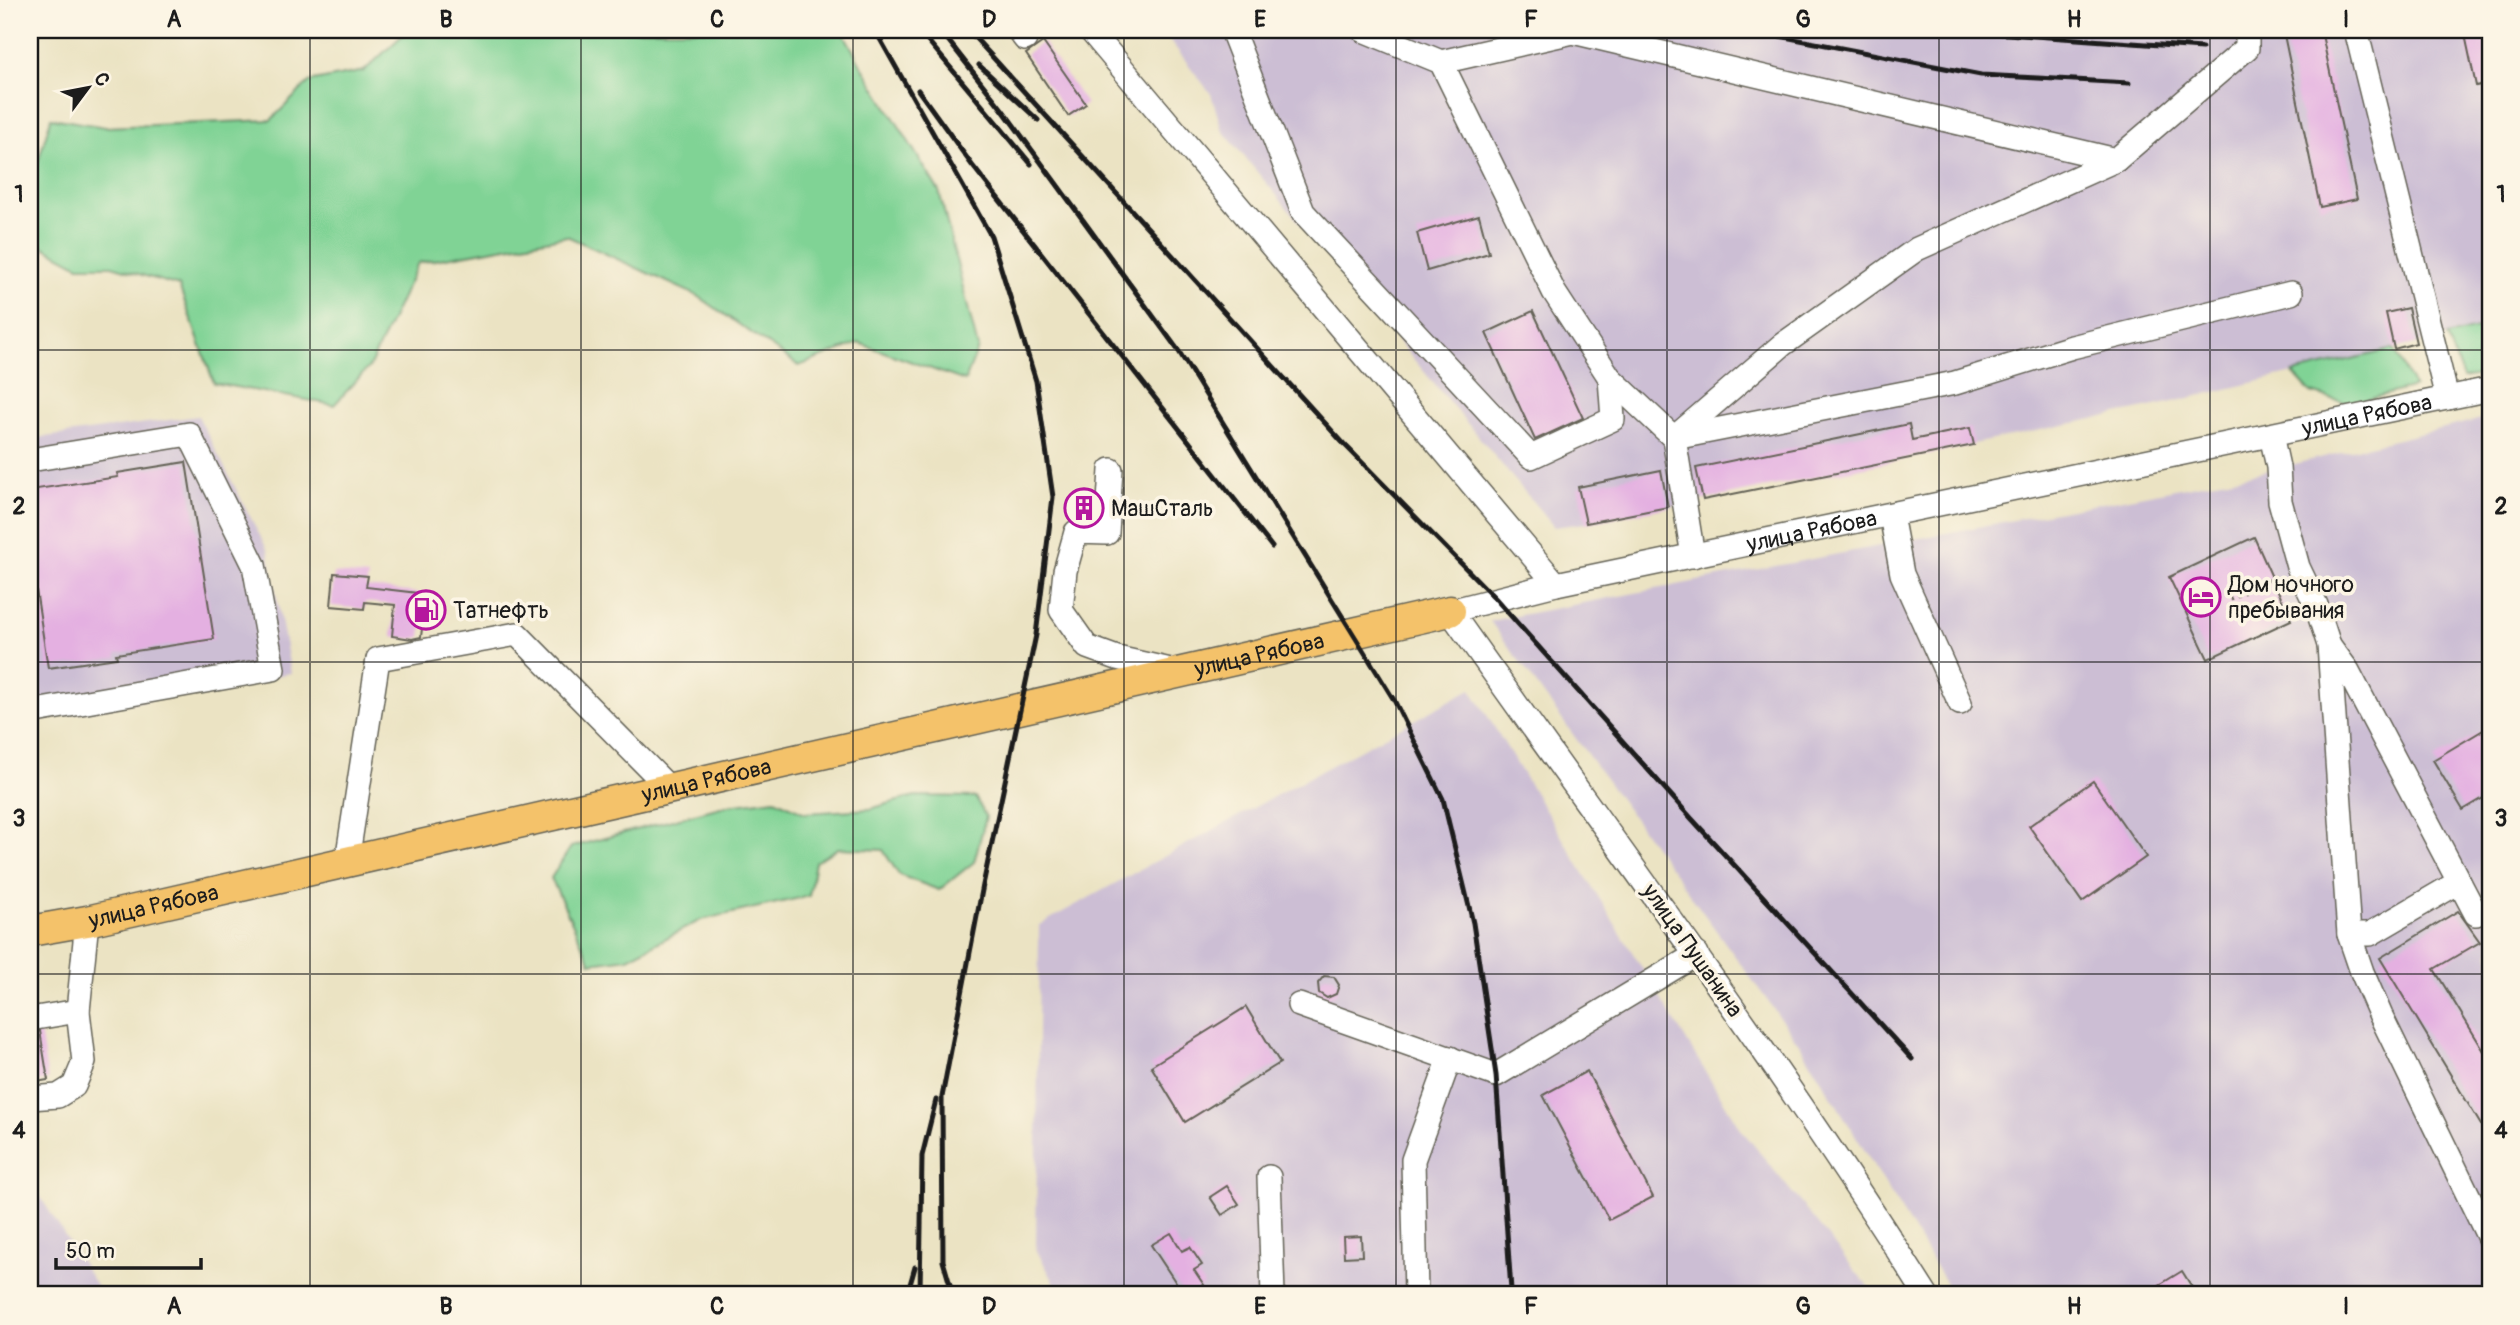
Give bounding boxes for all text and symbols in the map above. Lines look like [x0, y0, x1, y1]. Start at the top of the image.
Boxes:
text: A [167, 5, 182, 34]
text: B [439, 5, 453, 34]
text: C [710, 5, 724, 34]
text: D [982, 5, 996, 34]
text: E [1254, 5, 1266, 34]
text: F [1524, 5, 1538, 34]
text: G [1795, 5, 1811, 34]
text: H [2067, 5, 2081, 34]
text: I [2343, 5, 2349, 34]
north arrow [52, 52, 122, 122]
text: С [88, 68, 115, 91]
text: 1 [15, 180, 24, 209]
text: 1 [2497, 180, 2506, 209]
street label: улица Рябова [2298, 388, 2434, 443]
building icon: МашСталь [1063, 487, 1105, 529]
text: 2 [13, 492, 26, 521]
text: 2 [2495, 492, 2508, 521]
place label: МашСталь [1111, 494, 1214, 523]
street label: улица Рябова [1743, 503, 1879, 559]
place label: Дом ночного пребывания [2227, 570, 2354, 625]
hotel icon: Дом ночного пребывания [2180, 576, 2222, 618]
fuel station icon: Татнефть [405, 589, 447, 631]
place label: Татнефть [453, 596, 549, 625]
street label: улица Рябова [1191, 626, 1327, 684]
street label: улица Рябова [638, 752, 774, 810]
text: 3 [13, 804, 25, 833]
text: 3 [2495, 804, 2507, 833]
street label: улица Пушанина [1635, 877, 1749, 1023]
street label: улица Рябова [85, 878, 221, 935]
text: 4 [12, 1116, 26, 1145]
text: 4 [2494, 1116, 2508, 1145]
scale bar [56, 1227, 201, 1271]
text: 50 m [66, 1238, 115, 1265]
text: A [167, 1292, 182, 1321]
text: B [439, 1292, 453, 1321]
text: C [710, 1292, 724, 1321]
text: D [982, 1292, 996, 1321]
text: E [1254, 1292, 1266, 1321]
text: F [1524, 1292, 1538, 1321]
text: G [1795, 1292, 1811, 1321]
text: H [2067, 1292, 2081, 1321]
text: I [2343, 1292, 2349, 1321]

